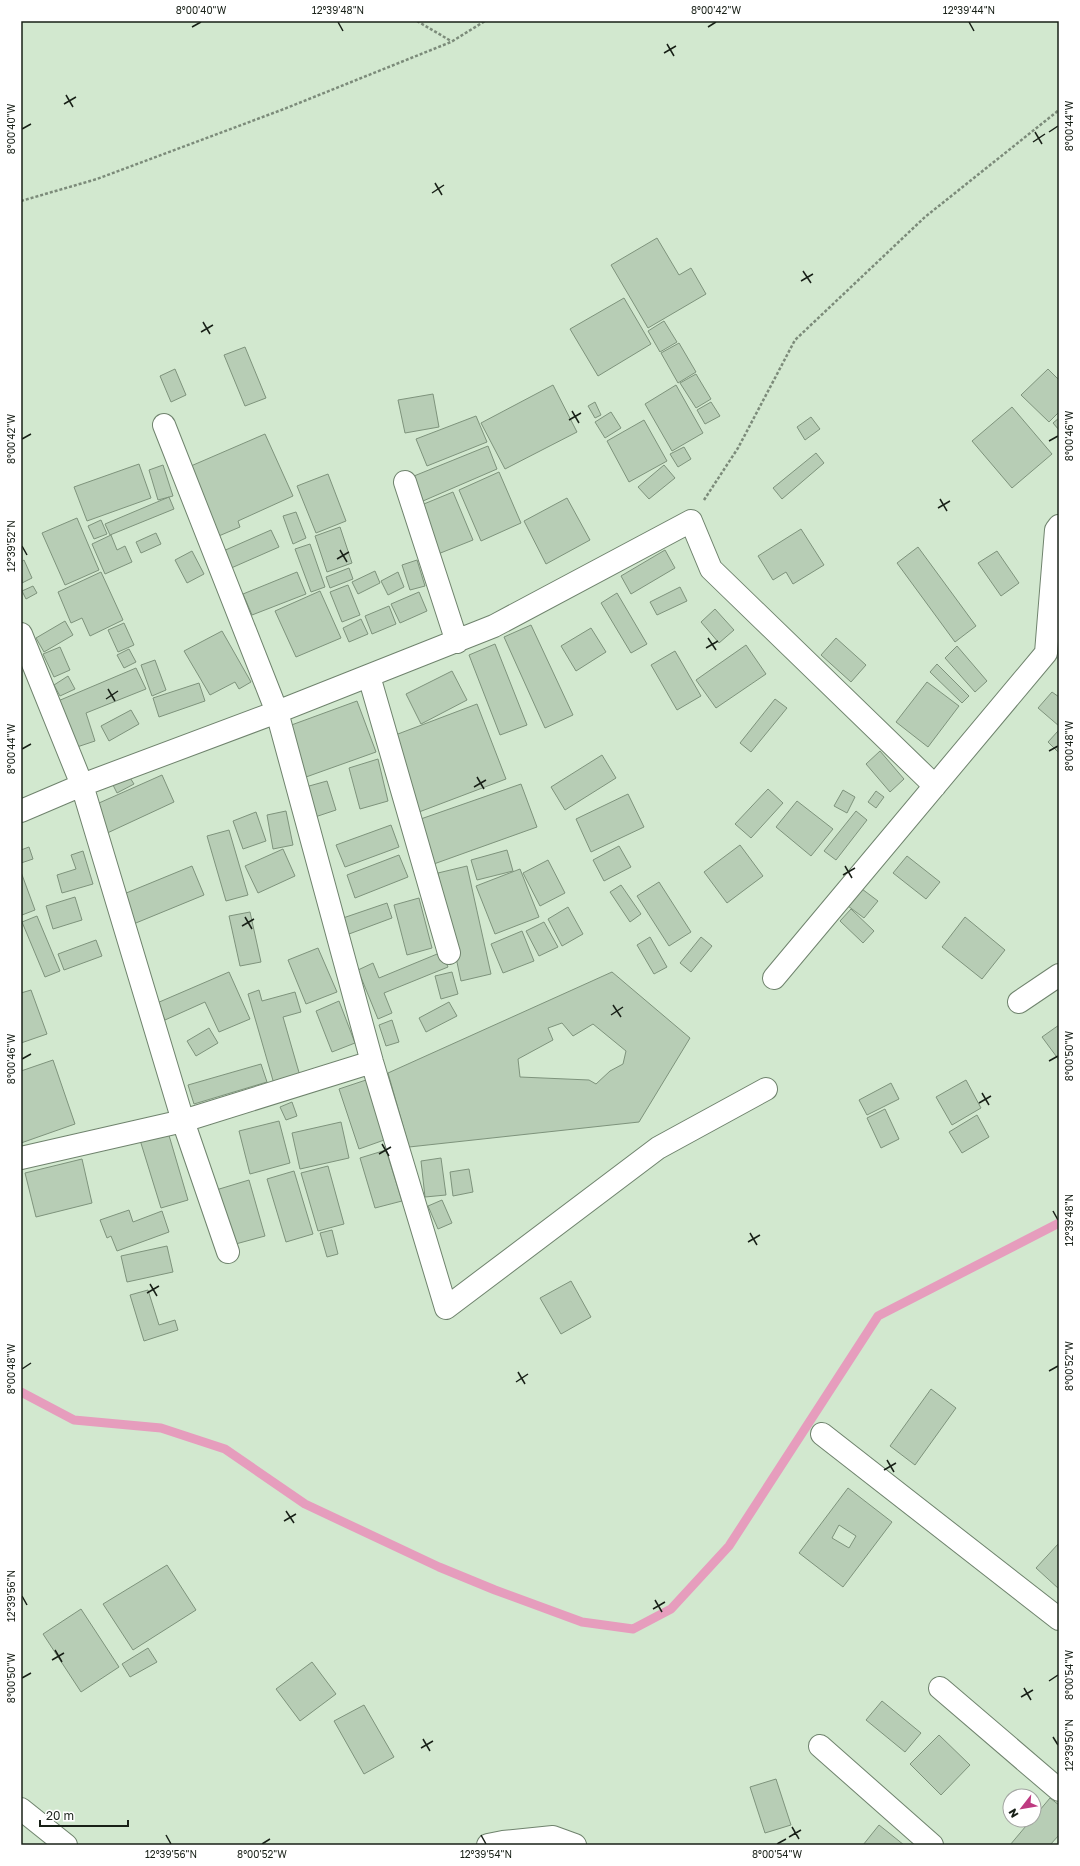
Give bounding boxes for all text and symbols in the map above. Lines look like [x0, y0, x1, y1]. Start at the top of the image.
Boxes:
text: 8°00'40"W [176, 4, 227, 16]
text: 12°39'48"N [312, 4, 364, 16]
text: 8°00'42"W [691, 4, 741, 16]
text: 12°39'44"N [943, 4, 995, 16]
text: 8°00'44"W [1063, 100, 1075, 151]
text: 8°00'40"W [5, 103, 17, 154]
text: 8°00'46"W [1063, 410, 1075, 461]
text: 8°00'42"W [5, 414, 17, 464]
text: 12°39'52"N [5, 520, 17, 572]
text: 8°00'48"W [1063, 720, 1075, 771]
text: 8°00'44"W [5, 723, 17, 774]
text: 8°00'50"W [1063, 1030, 1075, 1081]
text: 8°00'46"W [5, 1033, 17, 1084]
text: 12°39'48"N [1063, 1194, 1075, 1246]
text: 8°00'52"W [1063, 1341, 1075, 1391]
text: 8°00'48"W [5, 1343, 17, 1394]
text: 12°39'56"N [5, 1570, 17, 1622]
text: 8°00'54"W [1063, 1650, 1075, 1700]
text: 8°00'50"W [5, 1652, 17, 1703]
text: 12°39'50"N [1063, 1719, 1075, 1771]
north arrow [1002, 1788, 1042, 1828]
scale bar [40, 1802, 128, 1828]
text: N [1005, 1806, 1021, 1820]
text: 20 m [46, 1808, 74, 1823]
text: 12°39'56"N [145, 1848, 197, 1860]
text: 8°00'52"W [237, 1848, 287, 1860]
text: 12°39'54"N [460, 1848, 512, 1860]
text: 8°00'54"W [752, 1848, 802, 1860]

